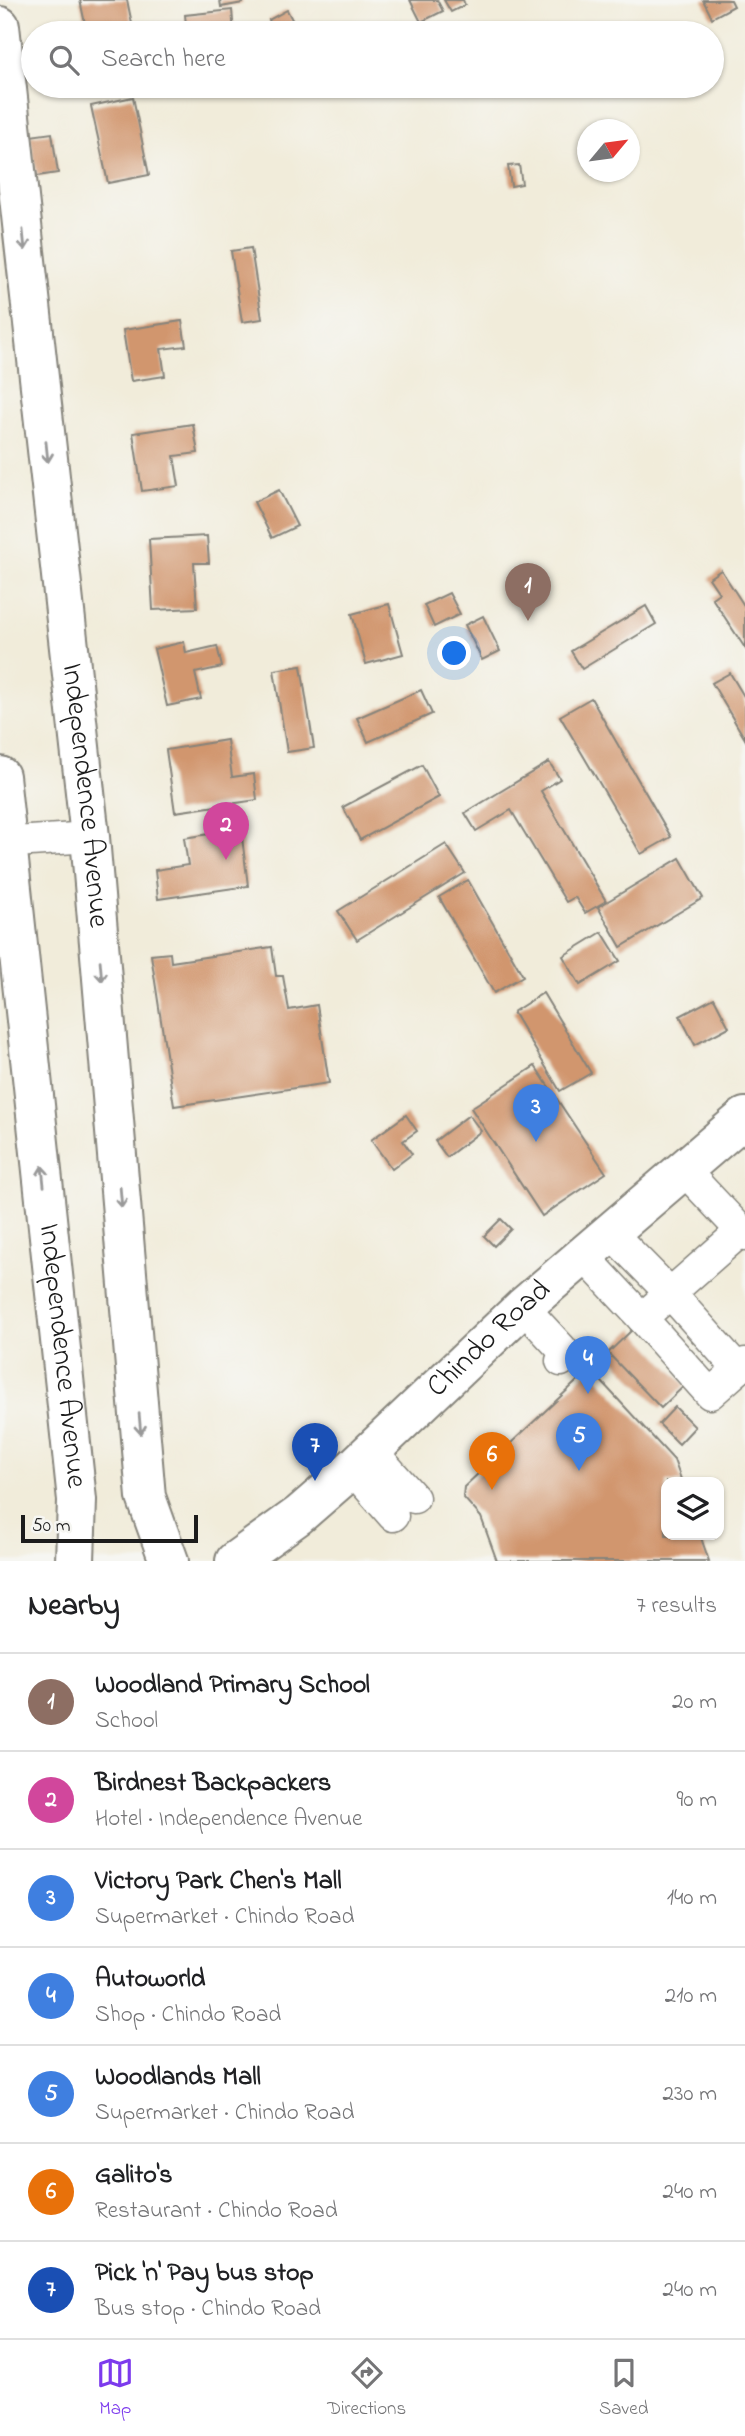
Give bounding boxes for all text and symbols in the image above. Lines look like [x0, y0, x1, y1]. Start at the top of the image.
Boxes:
search box [21, 21, 724, 98]
icon: search [45, 41, 83, 79]
text: Search here [101, 41, 226, 79]
north arrow [577, 119, 640, 182]
one-way arrow [17, 228, 30, 250]
one-way arrow [41, 440, 54, 463]
pin: 1 [505, 563, 551, 621]
your location [437, 636, 471, 670]
street label: Independence Avenue [49, 661, 120, 930]
pin: 2 [203, 802, 249, 860]
one-way arrow [95, 959, 108, 981]
pin: 3 [513, 1084, 559, 1142]
one-way arrow [36, 1165, 49, 1188]
one-way arrow [115, 1185, 128, 1208]
street label: Independence Avenue [26, 1221, 98, 1491]
street label: Chindo Road [417, 1270, 561, 1409]
pin: 4 [565, 1336, 611, 1394]
one-way arrow [134, 1412, 147, 1435]
pin: 5 [556, 1413, 602, 1471]
pin: 7 [292, 1423, 338, 1481]
pin: 6 [469, 1432, 515, 1490]
map controls [661, 1477, 724, 1540]
button: layers [661, 1477, 724, 1540]
scale bar [21, 1512, 198, 1544]
text: 50 m [32, 1513, 71, 1540]
text: Nearby [28, 1585, 120, 1629]
text: 7 results [636, 1590, 717, 1623]
text: Woodland Primary School [95, 1667, 370, 1705]
text: 1 [47, 1686, 55, 1719]
text: 20 m [672, 1686, 717, 1719]
text: School [95, 1705, 158, 1738]
text: Birdnest Backpackers [95, 1765, 331, 1803]
text: 2 [45, 1784, 57, 1817]
text: 90 m [677, 1784, 717, 1817]
text: Hotel · Independence Avenue [95, 1803, 362, 1836]
text: Victory Park Chen's Mall [95, 1863, 342, 1901]
text: 3 [46, 1882, 56, 1915]
text: 140 m [667, 1882, 717, 1915]
text: Supermarket · Chindo Road [95, 1901, 354, 1934]
text: Autoworld [95, 1961, 205, 1999]
text: 4 [46, 1980, 56, 2013]
text: 210 m [665, 1980, 717, 2013]
text: Shop · Chindo Road [95, 1999, 281, 2032]
text: Woodlands Mall [95, 2059, 261, 2097]
text: 5 [44, 2078, 58, 2111]
text: 230 m [663, 2078, 717, 2111]
text: Supermarket · Chindo Road [95, 2097, 354, 2130]
text: Galito's [95, 2157, 173, 2195]
text: 6 [46, 2176, 56, 2209]
text: 240 m [663, 2176, 717, 2209]
text: Restaurant · Chindo Road [95, 2195, 338, 2228]
text: Pick 'n' Pay bus stop [95, 2255, 314, 2293]
text: 7 [46, 2274, 56, 2307]
text: 240 m [663, 2274, 717, 2307]
text: Bus stop · Chindo Road [95, 2293, 321, 2326]
tab: Map [96, 2354, 134, 2423]
tab: Directions [327, 2354, 406, 2423]
tab: Saved [599, 2354, 649, 2423]

